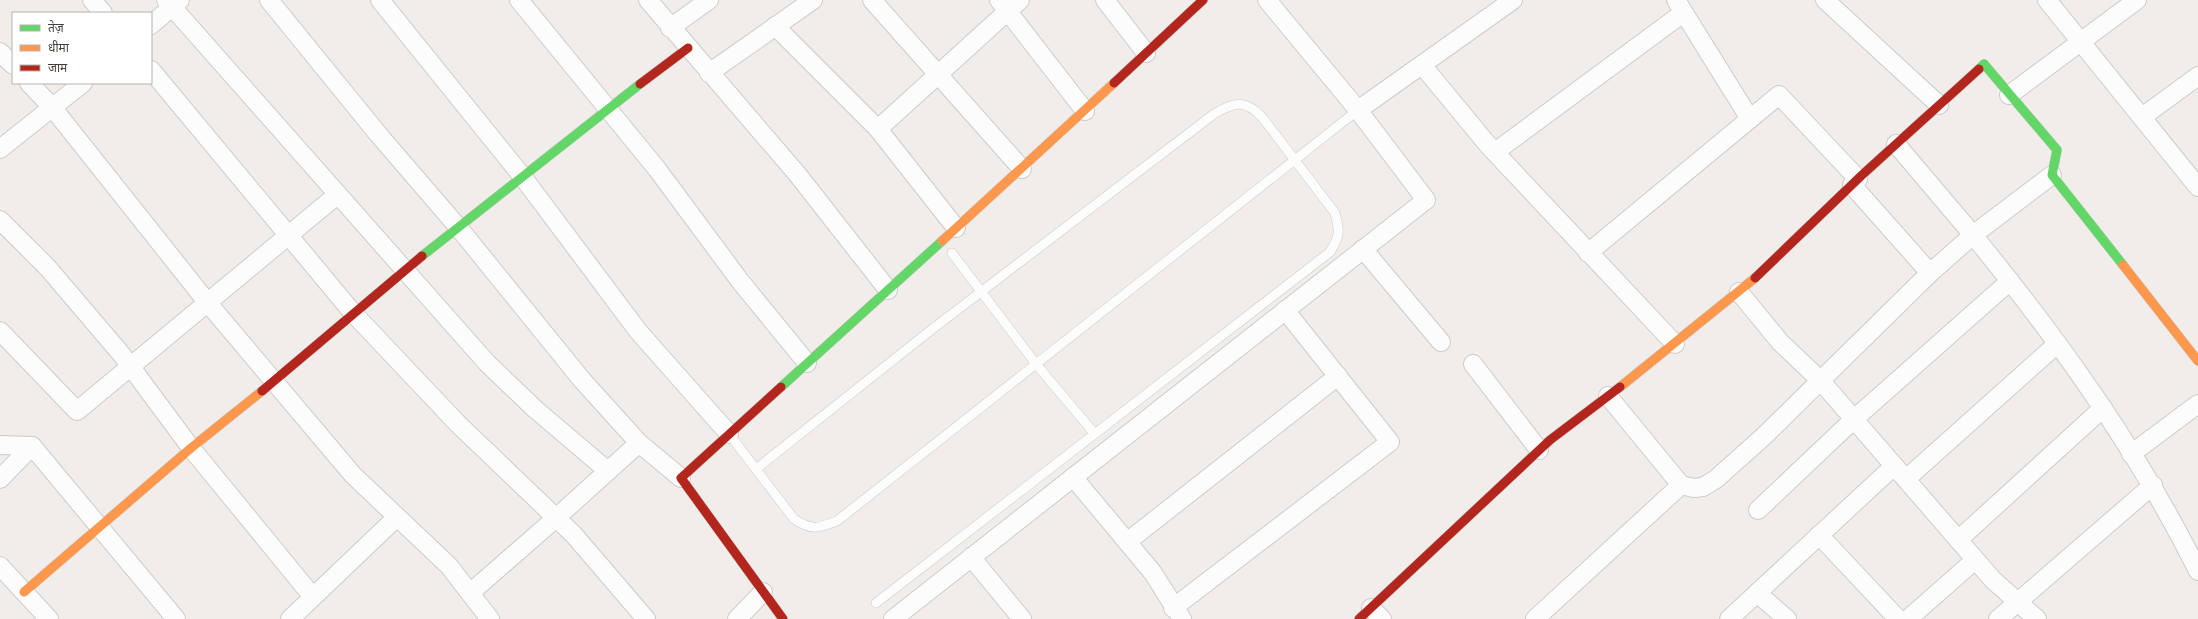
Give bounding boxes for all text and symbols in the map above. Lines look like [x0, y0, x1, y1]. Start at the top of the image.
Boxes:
legend [12, 12, 152, 84]
text: तेज़ [48, 20, 65, 36]
text: धीमा [48, 40, 70, 56]
text: जाम [48, 60, 68, 76]

